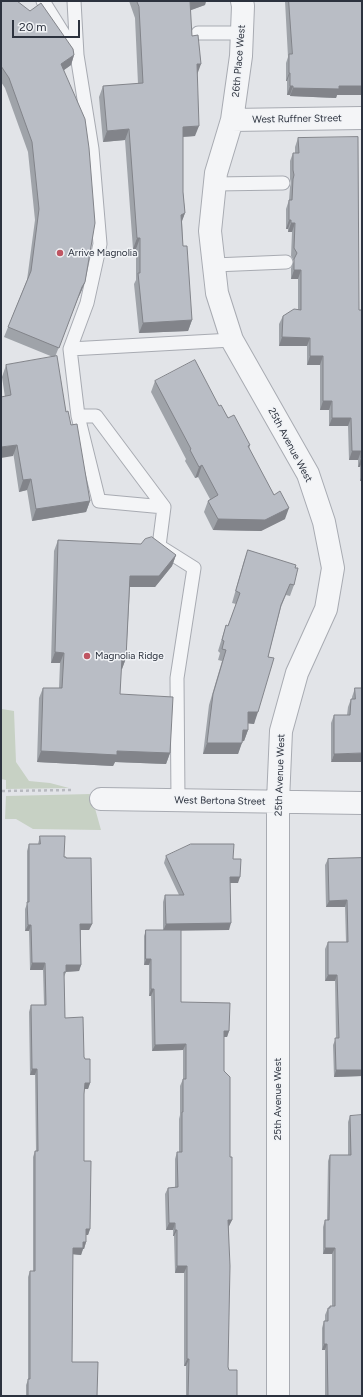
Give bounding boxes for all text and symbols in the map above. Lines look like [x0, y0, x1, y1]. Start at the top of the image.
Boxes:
scale bar [14, 12, 82, 38]
text: 20 m [19, 20, 47, 34]
street label: 26th Place West [230, 24, 248, 98]
street label: West Ruffner Street [252, 112, 342, 126]
place label: Arrive Magnolia [68, 247, 137, 259]
marker: Arrive Magnolia [55, 248, 65, 258]
street label: 25th Avenue West [265, 406, 315, 484]
place label: Magnolia Ridge [95, 650, 164, 662]
marker: Magnolia Ridge [82, 651, 92, 661]
street label: 25th Avenue West [273, 734, 287, 816]
street label: West Bertona Street [174, 794, 266, 808]
street label: 25th Avenue West [272, 1058, 284, 1140]

